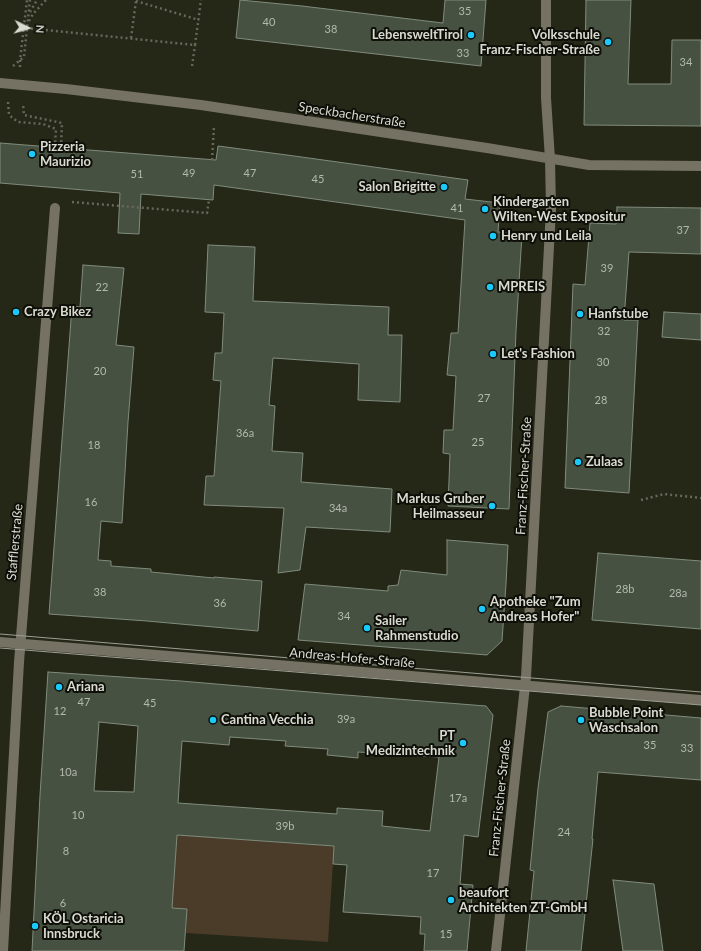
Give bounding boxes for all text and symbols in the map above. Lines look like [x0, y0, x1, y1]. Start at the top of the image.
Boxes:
house number: 35 [459, 4, 471, 18]
north arrow [8, 8, 48, 48]
house number: 40 [263, 15, 275, 29]
house number: 38 [325, 22, 337, 36]
text: N [34, 24, 47, 34]
place label: LebensweltTirol [372, 27, 463, 43]
place label: Volksschule Franz-Fischer-Straße [479, 27, 600, 58]
marker: LebensweltTirol [466, 30, 476, 40]
marker: Volksschule Franz-Fischer-Straße [603, 37, 613, 47]
house number: 33 [457, 46, 469, 60]
house number: 34 [680, 55, 692, 69]
street label: Speckbacherstraße [297, 99, 407, 131]
place label: Pizzeria Maurizio [40, 139, 91, 170]
marker: Pizzeria Maurizio [27, 149, 37, 159]
house number: 49 [183, 166, 195, 180]
house number: 47 [244, 166, 256, 180]
house number: 51 [131, 167, 143, 181]
house number: 45 [312, 172, 324, 186]
place label: Salon Brigitte [358, 179, 436, 195]
marker: Salon Brigitte [439, 182, 449, 192]
place label: Kindergarten Wilten-West Expositur [493, 194, 625, 225]
house number: 41 [451, 201, 463, 215]
marker: Kindergarten Wilten-West Expositur [480, 204, 490, 214]
house number: 37 [677, 223, 689, 237]
place label: Henry und Leila [501, 228, 592, 244]
marker: Henry und Leila [488, 231, 498, 241]
house number: 39 [601, 261, 613, 275]
place label: MPREIS [498, 279, 545, 295]
house number: 22 [96, 280, 108, 294]
marker: MPREIS [485, 282, 495, 292]
place label: Crazy Bikez [24, 304, 91, 320]
place label: Hanfstube [588, 306, 649, 322]
marker: Crazy Bikez [11, 307, 21, 317]
marker: Hanfstube [575, 309, 585, 319]
house number: 32 [598, 324, 610, 338]
place label: Let's Fashion [501, 346, 575, 362]
marker: Let's Fashion [488, 349, 498, 359]
house number: 30 [597, 355, 609, 369]
house number: 20 [94, 364, 106, 378]
house number: 27 [478, 391, 490, 405]
house number: 28 [595, 393, 607, 407]
street label: Franz-Fischer-Straße [513, 416, 535, 536]
house number: 36a [236, 426, 254, 440]
house number: 25 [472, 435, 484, 449]
house number: 18 [88, 438, 100, 452]
place label: Zulaas [586, 454, 623, 470]
marker: Zulaas [573, 457, 583, 467]
place label: Markus Gruber Heilmasseur [397, 491, 484, 522]
house number: 16 [85, 495, 97, 509]
house number: 34a [329, 501, 347, 515]
marker: Markus Gruber Heilmasseur [487, 501, 497, 511]
street label: Stafflerstraße [4, 503, 26, 581]
house number: 28b [616, 582, 634, 596]
house number: 38 [94, 585, 106, 599]
house number: 28a [669, 586, 687, 600]
place label: Apotheke "Zum Andreas Hofer" [490, 594, 581, 625]
house number: 36 [214, 596, 226, 610]
marker: Apotheke "Zum Andreas Hofer" [477, 604, 487, 614]
house number: 34 [338, 609, 350, 623]
place label: Sailer Rahmenstudio [375, 613, 458, 644]
marker: Sailer Rahmenstudio [362, 623, 372, 633]
street label: Andreas-Hofer-Straße [289, 645, 415, 671]
place label: Ariana [67, 679, 105, 695]
marker: Ariana [54, 682, 64, 692]
house number: 47 [78, 695, 90, 709]
house number: 45 [144, 696, 156, 710]
house number: 12 [54, 704, 66, 718]
place label: Bubble Point Waschsalon [589, 705, 663, 736]
place label: Cantina Vecchia [221, 712, 313, 728]
house number: 39a [337, 712, 355, 726]
marker: Cantina Vecchia [208, 715, 218, 725]
marker: Bubble Point Waschsalon [576, 715, 586, 725]
place label: PT Medizintechnik [366, 728, 455, 759]
marker: PT Medizintechnik [458, 738, 468, 748]
street label: Franz-Fischer-Straße [486, 738, 514, 858]
house number: 35 [644, 738, 656, 752]
house number: 33 [681, 741, 693, 755]
house number: 10a [59, 765, 77, 779]
house number: 17a [449, 791, 467, 805]
house number: 10 [72, 808, 84, 822]
house number: 39b [276, 819, 294, 833]
house number: 24 [558, 825, 570, 839]
house number: 8 [63, 844, 69, 858]
house number: 17 [427, 866, 439, 880]
place label: beaufort Architekten ZT-GmbH [459, 885, 588, 916]
marker: beaufort Architekten ZT-GmbH [446, 895, 456, 905]
house number: 6 [60, 896, 66, 910]
place label: KÖL Ostaricia Innsbruck [43, 911, 124, 942]
marker: KÖL Ostaricia Innsbruck [30, 921, 40, 931]
house number: 15 [440, 927, 452, 941]

